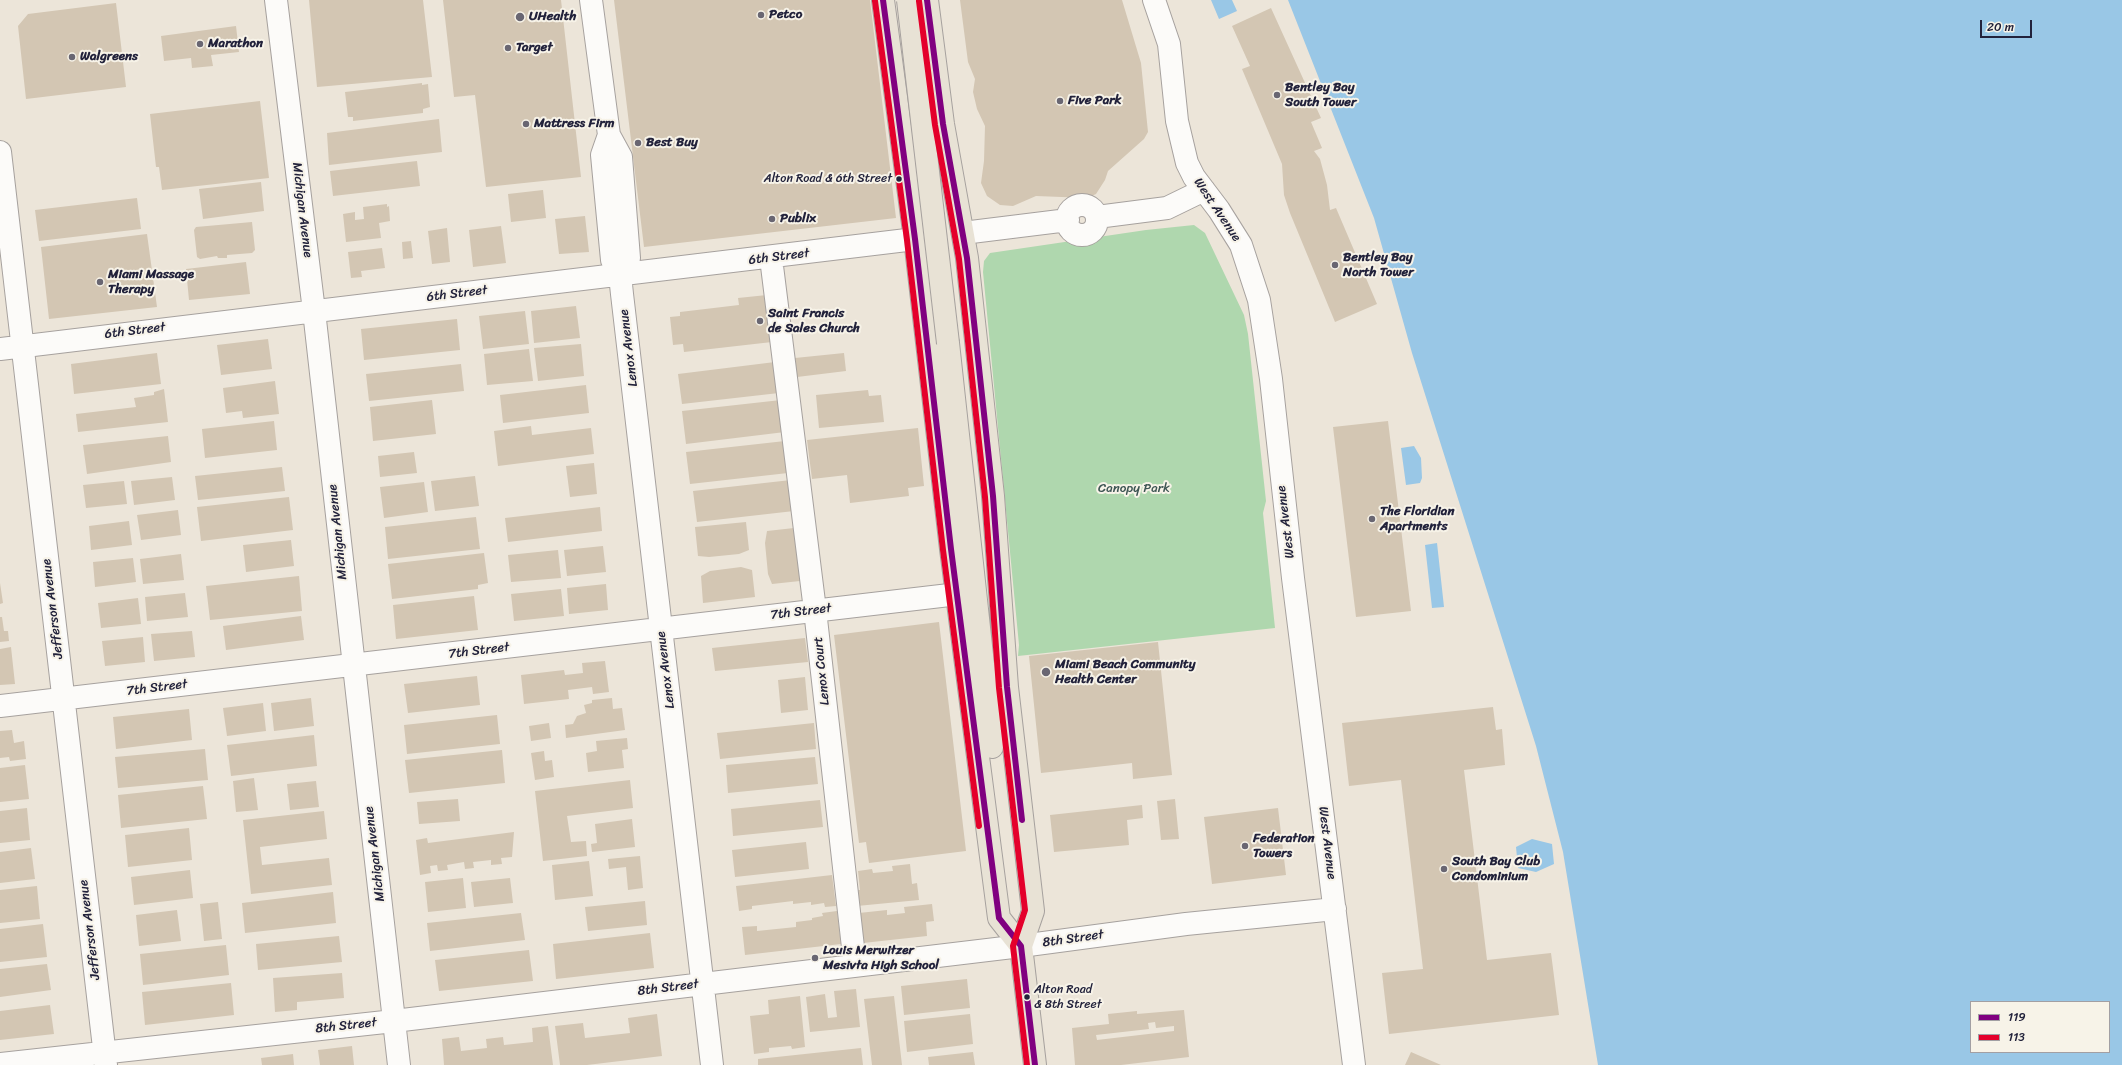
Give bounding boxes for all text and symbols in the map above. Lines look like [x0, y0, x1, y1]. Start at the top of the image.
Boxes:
place label: Petco [769, 7, 802, 23]
place label: UHealth [529, 9, 576, 25]
marker: Petco [756, 10, 766, 20]
marker: UHealth [514, 11, 526, 23]
scale bar [1982, 12, 2034, 38]
text: 20 m [1987, 16, 2014, 38]
place label: Marathon [208, 36, 263, 52]
marker: Marathon [195, 39, 205, 49]
place label: Target [516, 40, 552, 56]
marker: Target [503, 43, 513, 53]
place label: Walgreens [80, 49, 138, 65]
marker: Walgreens [67, 52, 77, 62]
place label: Bentley Bay South Tower [1285, 80, 1356, 111]
marker: Bentley Bay South Tower [1272, 90, 1282, 100]
place label: Five Park [1068, 93, 1121, 109]
marker: Five Park [1055, 96, 1065, 106]
place label: Mattress Firm [534, 116, 615, 132]
marker: Mattress Firm [521, 119, 531, 129]
place label: Best Buy [646, 135, 698, 151]
marker: Best Buy [633, 138, 643, 148]
street label: Michigan Avenue [288, 161, 316, 259]
place label: Alton Road & 6th Street [764, 172, 892, 186]
marker: Alton Road & 6th Street [894, 174, 904, 184]
street label: West Avenue [1190, 175, 1244, 245]
place label: Publix [780, 211, 816, 227]
marker: Publix [767, 214, 777, 224]
street label: 6th Street [748, 246, 810, 268]
place label: Bentley Bay North Tower [1343, 250, 1413, 281]
marker: Bentley Bay North Tower [1330, 260, 1340, 270]
place label: Miami Massage Therapy [108, 267, 194, 298]
marker: Miami Massage Therapy [95, 277, 105, 287]
street label: 6th Street [426, 283, 488, 305]
place label: Saint Francis de Sales Church [768, 306, 860, 337]
street label: Lenox Avenue [617, 308, 641, 388]
marker: Saint Francis de Sales Church [755, 316, 765, 326]
street label: 6th Street [104, 320, 166, 342]
park label: Canopy Park [1098, 481, 1170, 497]
street label: Michigan Avenue [325, 483, 351, 581]
street label: West Avenue [1274, 485, 1298, 559]
place label: The Floridian Apartments [1380, 504, 1454, 535]
marker: The Floridian Apartments [1367, 514, 1377, 524]
street label: Jefferson Avenue [39, 558, 67, 660]
street label: 7th Street [770, 601, 832, 623]
street label: Lenox Avenue [654, 630, 678, 710]
street label: Lenox Court [811, 636, 833, 706]
street label: 7th Street [448, 640, 510, 662]
place label: Miami Beach Community Health Center [1055, 657, 1195, 688]
marker: Miami Beach Community Health Center [1040, 666, 1052, 678]
street label: 7th Street [126, 677, 188, 699]
street label: Michigan Avenue [361, 805, 389, 903]
street label: West Avenue [1315, 806, 1339, 880]
place label: Federation Towers [1253, 831, 1315, 862]
marker: Federation Towers [1240, 841, 1250, 851]
place label: South Bay Club Condominium [1452, 854, 1540, 885]
marker: South Bay Club Condominium [1439, 864, 1449, 874]
street label: Jefferson Avenue [76, 879, 104, 981]
street label: 8th Street [1041, 927, 1105, 951]
place label: Louis Merwitzer Mesivta High School [823, 943, 939, 974]
marker: Louis Merwitzer Mesivta High School [810, 953, 820, 963]
street label: 8th Street [637, 977, 699, 999]
place label: Alton Road & 8th Street [1034, 983, 1101, 1011]
marker: Alton Road & 8th Street [1022, 992, 1032, 1002]
legend [1970, 1001, 2110, 1053]
text: 119 [2008, 1006, 2026, 1028]
street label: 8th Street [315, 1015, 377, 1037]
text: 113 [2008, 1026, 2025, 1048]

